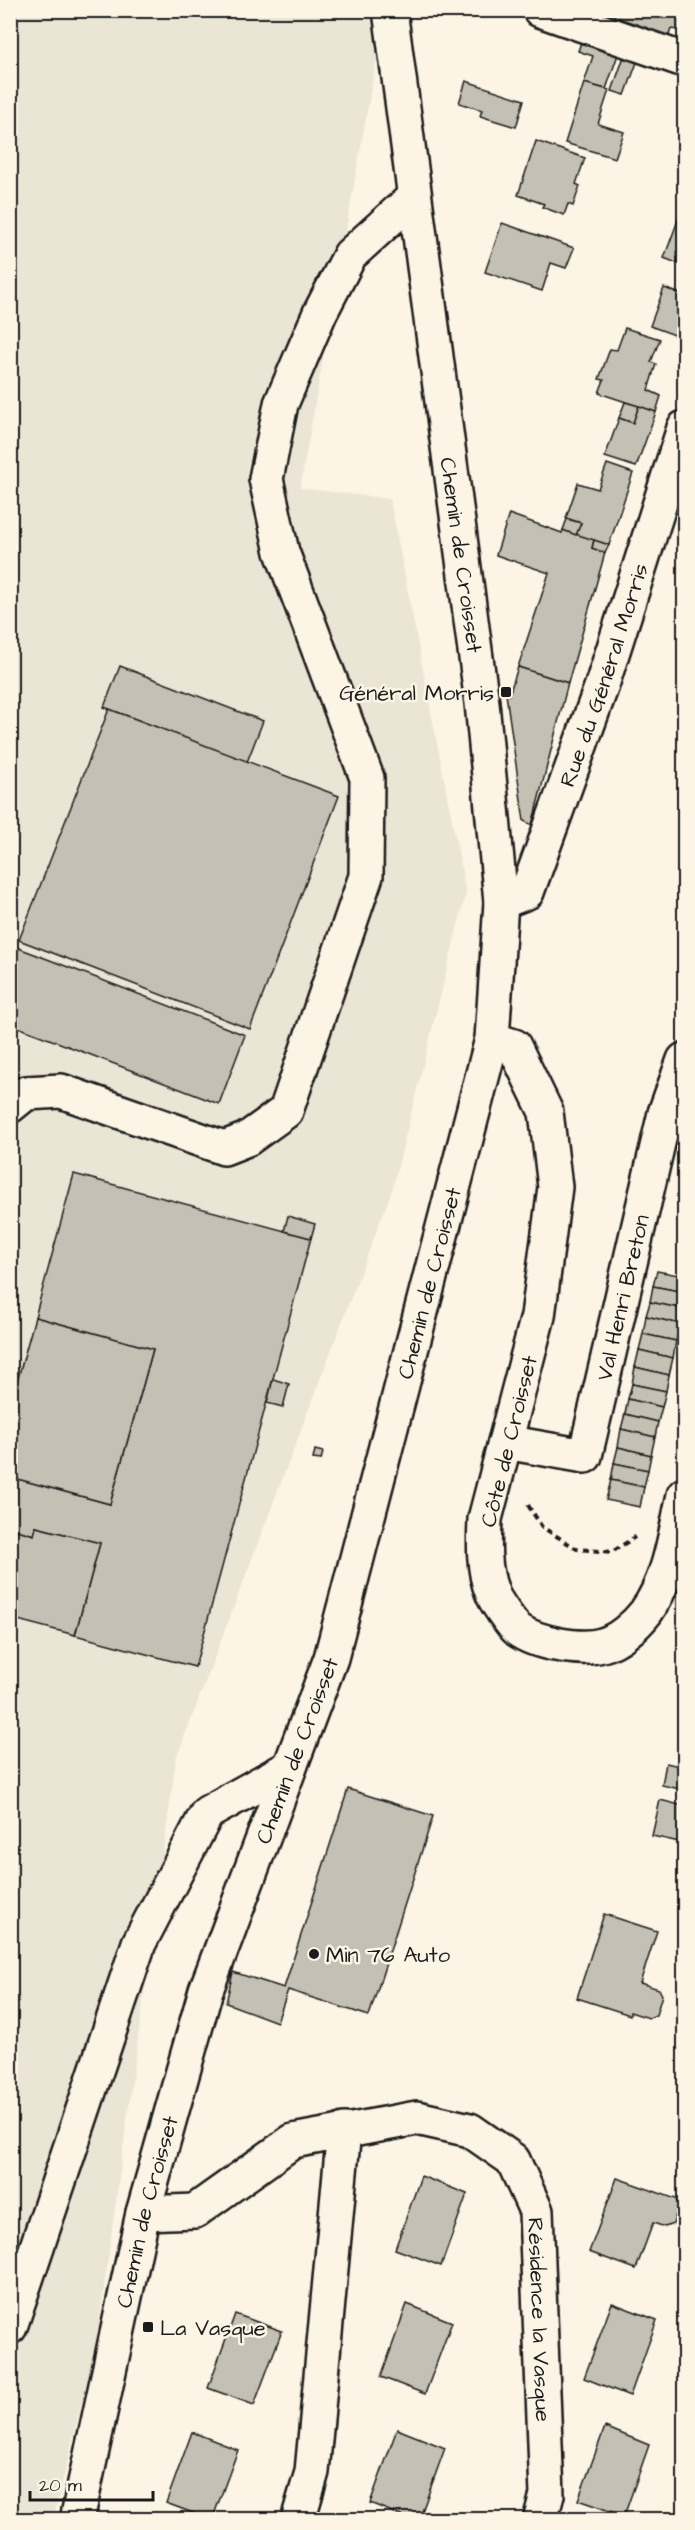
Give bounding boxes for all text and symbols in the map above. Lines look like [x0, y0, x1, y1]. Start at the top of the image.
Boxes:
street label: Chemin de Croisset [431, 456, 490, 655]
street label: Rue du Général Morris [552, 560, 657, 791]
place label: Général Morris [339, 678, 494, 709]
marker: Général Morris [499, 685, 513, 699]
street label: Chemin de Croisset [390, 1184, 470, 1383]
street label: Val Henri Breton [589, 1212, 658, 1384]
street label: Côte de Croisset [473, 1352, 546, 1530]
street label: Chemin de Croisset [248, 1653, 347, 1848]
place label: Min 76 Auto [326, 1940, 451, 1971]
marker: Min 76 Auto [307, 1947, 321, 1961]
street label: Chemin de Croisset [109, 2112, 187, 2311]
street label: Résidence la Vasque [519, 2217, 558, 2423]
place label: La Vasque [160, 2313, 266, 2344]
marker: La Vasque [141, 2320, 155, 2334]
scale bar [30, 2464, 153, 2502]
text: 20 m [39, 2473, 82, 2498]

